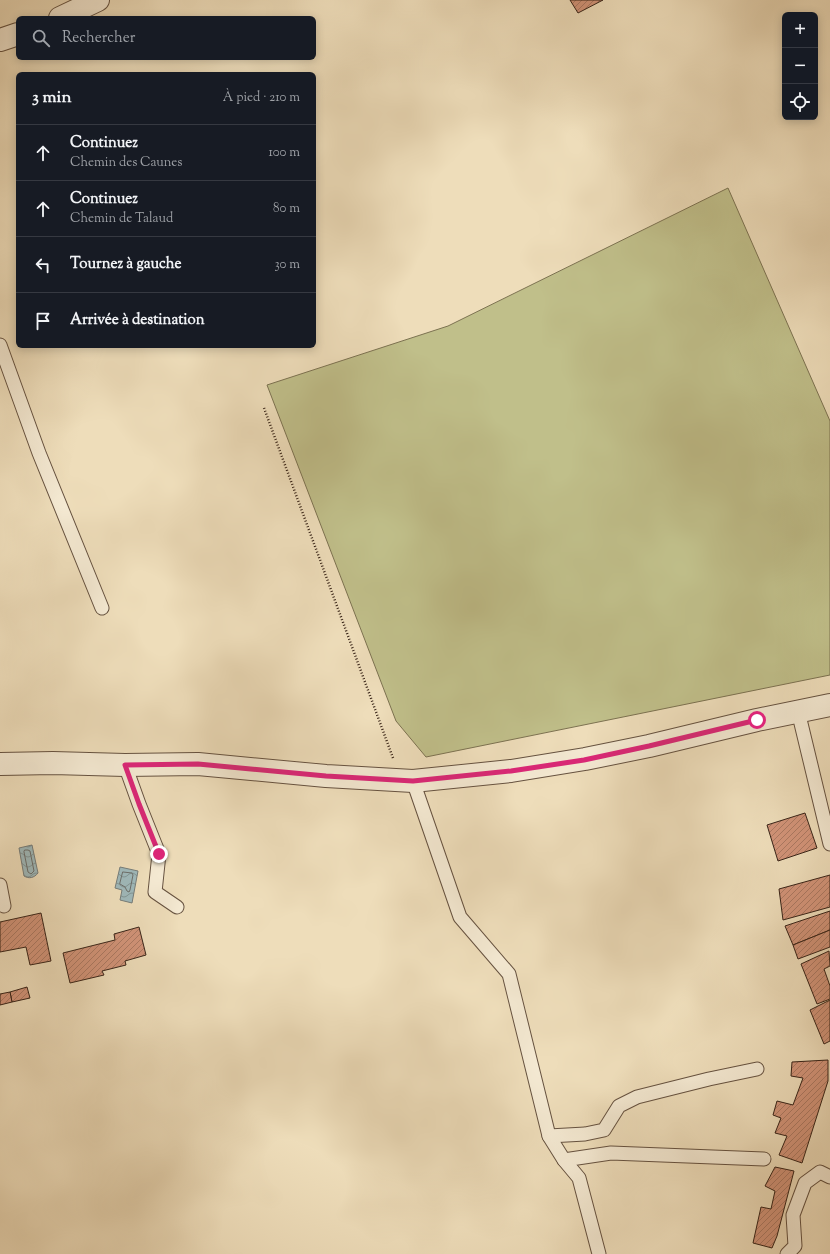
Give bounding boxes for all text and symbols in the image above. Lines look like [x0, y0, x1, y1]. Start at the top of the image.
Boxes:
map controls [782, 12, 818, 120]
button: + [782, 12, 818, 48]
search box [16, 16, 316, 60]
icon: search [30, 27, 52, 49]
text: Rechercher [62, 28, 135, 49]
button: − [782, 48, 818, 84]
button: locate [782, 84, 818, 120]
text: 3 min [32, 86, 71, 110]
text: À pied · 210 m [223, 89, 300, 107]
text: Continuez [70, 133, 138, 154]
icon: ahead [32, 142, 54, 164]
text: 100 m [268, 144, 300, 162]
text: Chemin des Caunes [70, 154, 182, 172]
text: Continuez [70, 189, 138, 210]
icon: ahead [32, 198, 54, 220]
text: 80 m [273, 200, 300, 218]
text: Chemin de Talaud [70, 210, 173, 228]
icon: left [32, 254, 54, 276]
text: Tournez à gauche [70, 254, 181, 275]
text: 30 m [274, 256, 300, 274]
icon: arrive [32, 310, 54, 332]
text: Arrivée à destination [70, 310, 205, 331]
route start [748, 711, 766, 729]
route end [150, 845, 168, 863]

